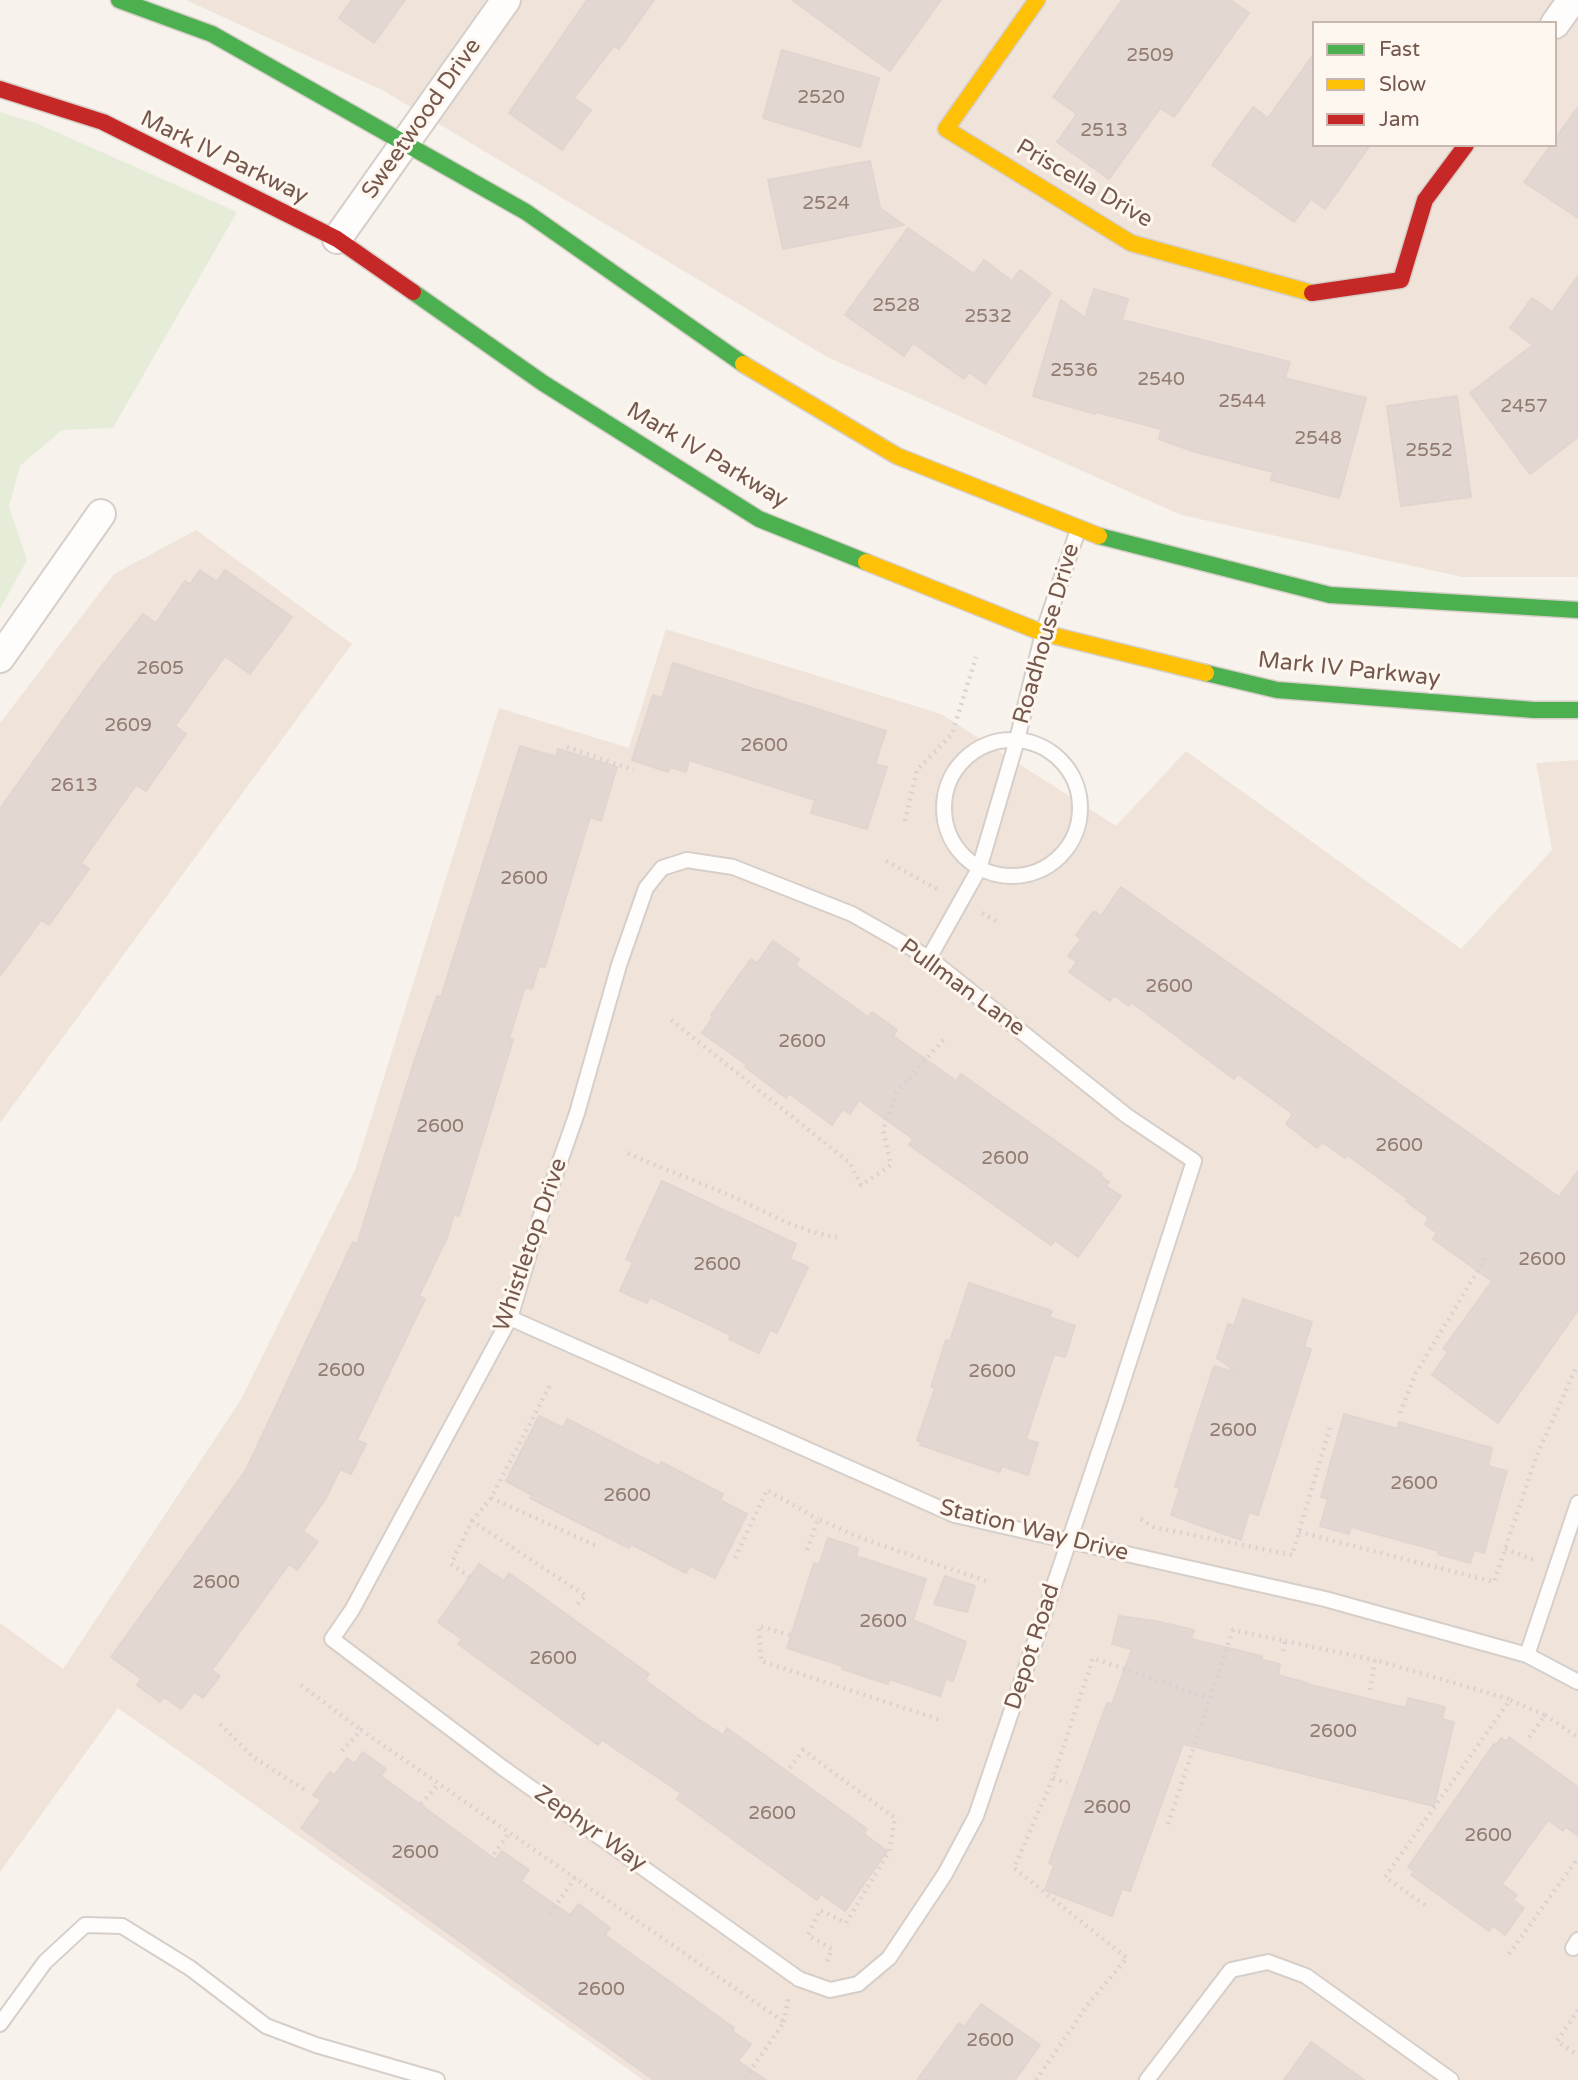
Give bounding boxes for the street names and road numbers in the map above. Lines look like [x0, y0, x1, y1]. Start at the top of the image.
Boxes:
street label: Sweetwood Drive [356, 34, 488, 204]
street label: Mark IV Parkway [136, 105, 312, 211]
street label: Priscella Drive [1011, 134, 1157, 234]
street label: Mark IV Parkway [621, 397, 793, 515]
street label: Roadhouse Drive [1008, 541, 1086, 727]
street label: Mark IV Parkway [1256, 647, 1442, 693]
street label: Pullman Lane [894, 933, 1030, 1043]
street label: Whistletop Drive [488, 1155, 574, 1335]
street label: Station Way Drive [937, 1494, 1131, 1568]
street label: Depot Road [1000, 1581, 1066, 1713]
street label: Zephyr Way [529, 1780, 651, 1878]

